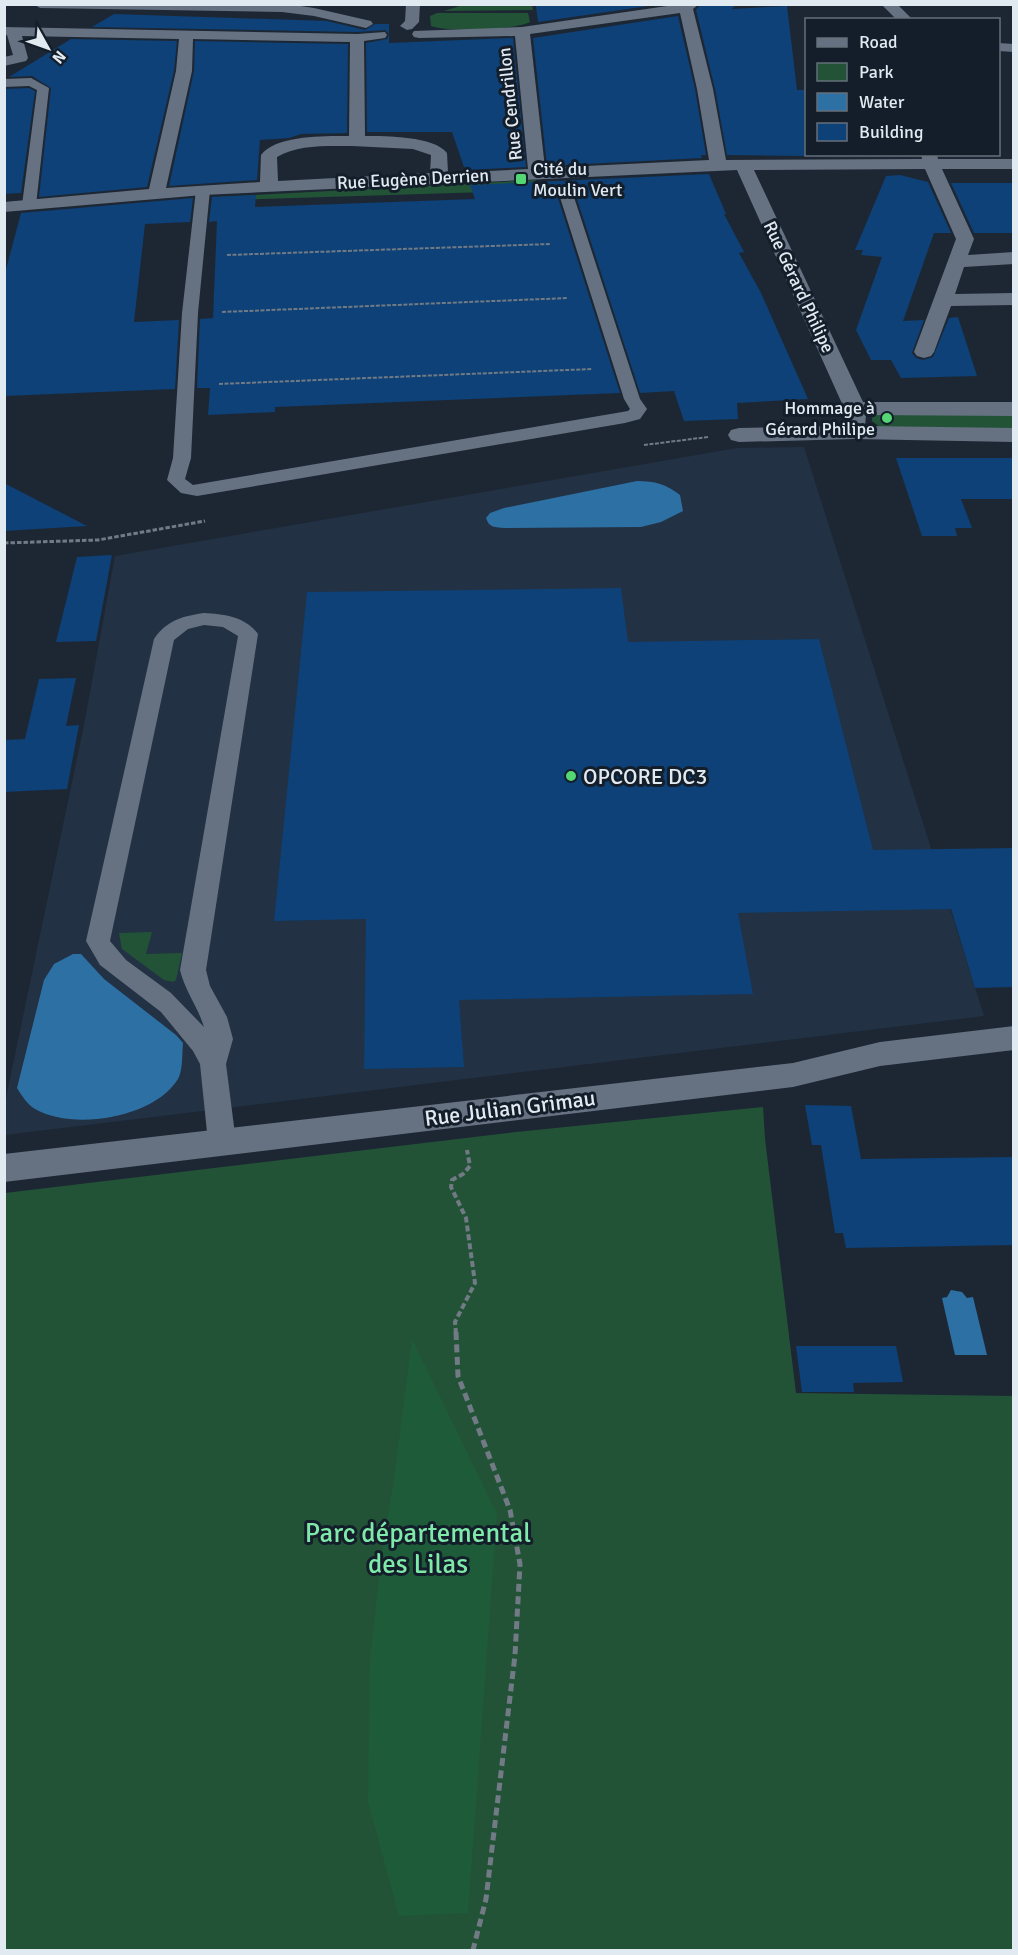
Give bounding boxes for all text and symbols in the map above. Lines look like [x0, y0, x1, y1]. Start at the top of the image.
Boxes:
north arrow [18, 18, 78, 78]
legend [805, 18, 1000, 156]
text: Road [859, 31, 898, 53]
text: N [47, 46, 70, 68]
street label: Rue Cendrillon [493, 46, 527, 162]
text: Park [859, 61, 894, 83]
text: Water [859, 91, 905, 113]
text: Building [859, 121, 923, 143]
place label: Cité du Moulin Vert [533, 158, 622, 201]
street label: Rue Eugène Derrien [336, 164, 490, 194]
marker: Cité du Moulin Vert [514, 172, 528, 186]
street label: Rue Gérard Philipe [759, 218, 839, 356]
place label: Hommage à Gérard Philipe [765, 397, 875, 440]
marker: Hommage à Gérard Philipe [880, 411, 894, 425]
place label: OPCORE DC3 [583, 763, 707, 790]
marker: OPCORE DC3 [564, 769, 578, 783]
street label: Rue Julian Grimau [423, 1084, 597, 1132]
park label: Parc départemental des Lilas [305, 1517, 531, 1581]

